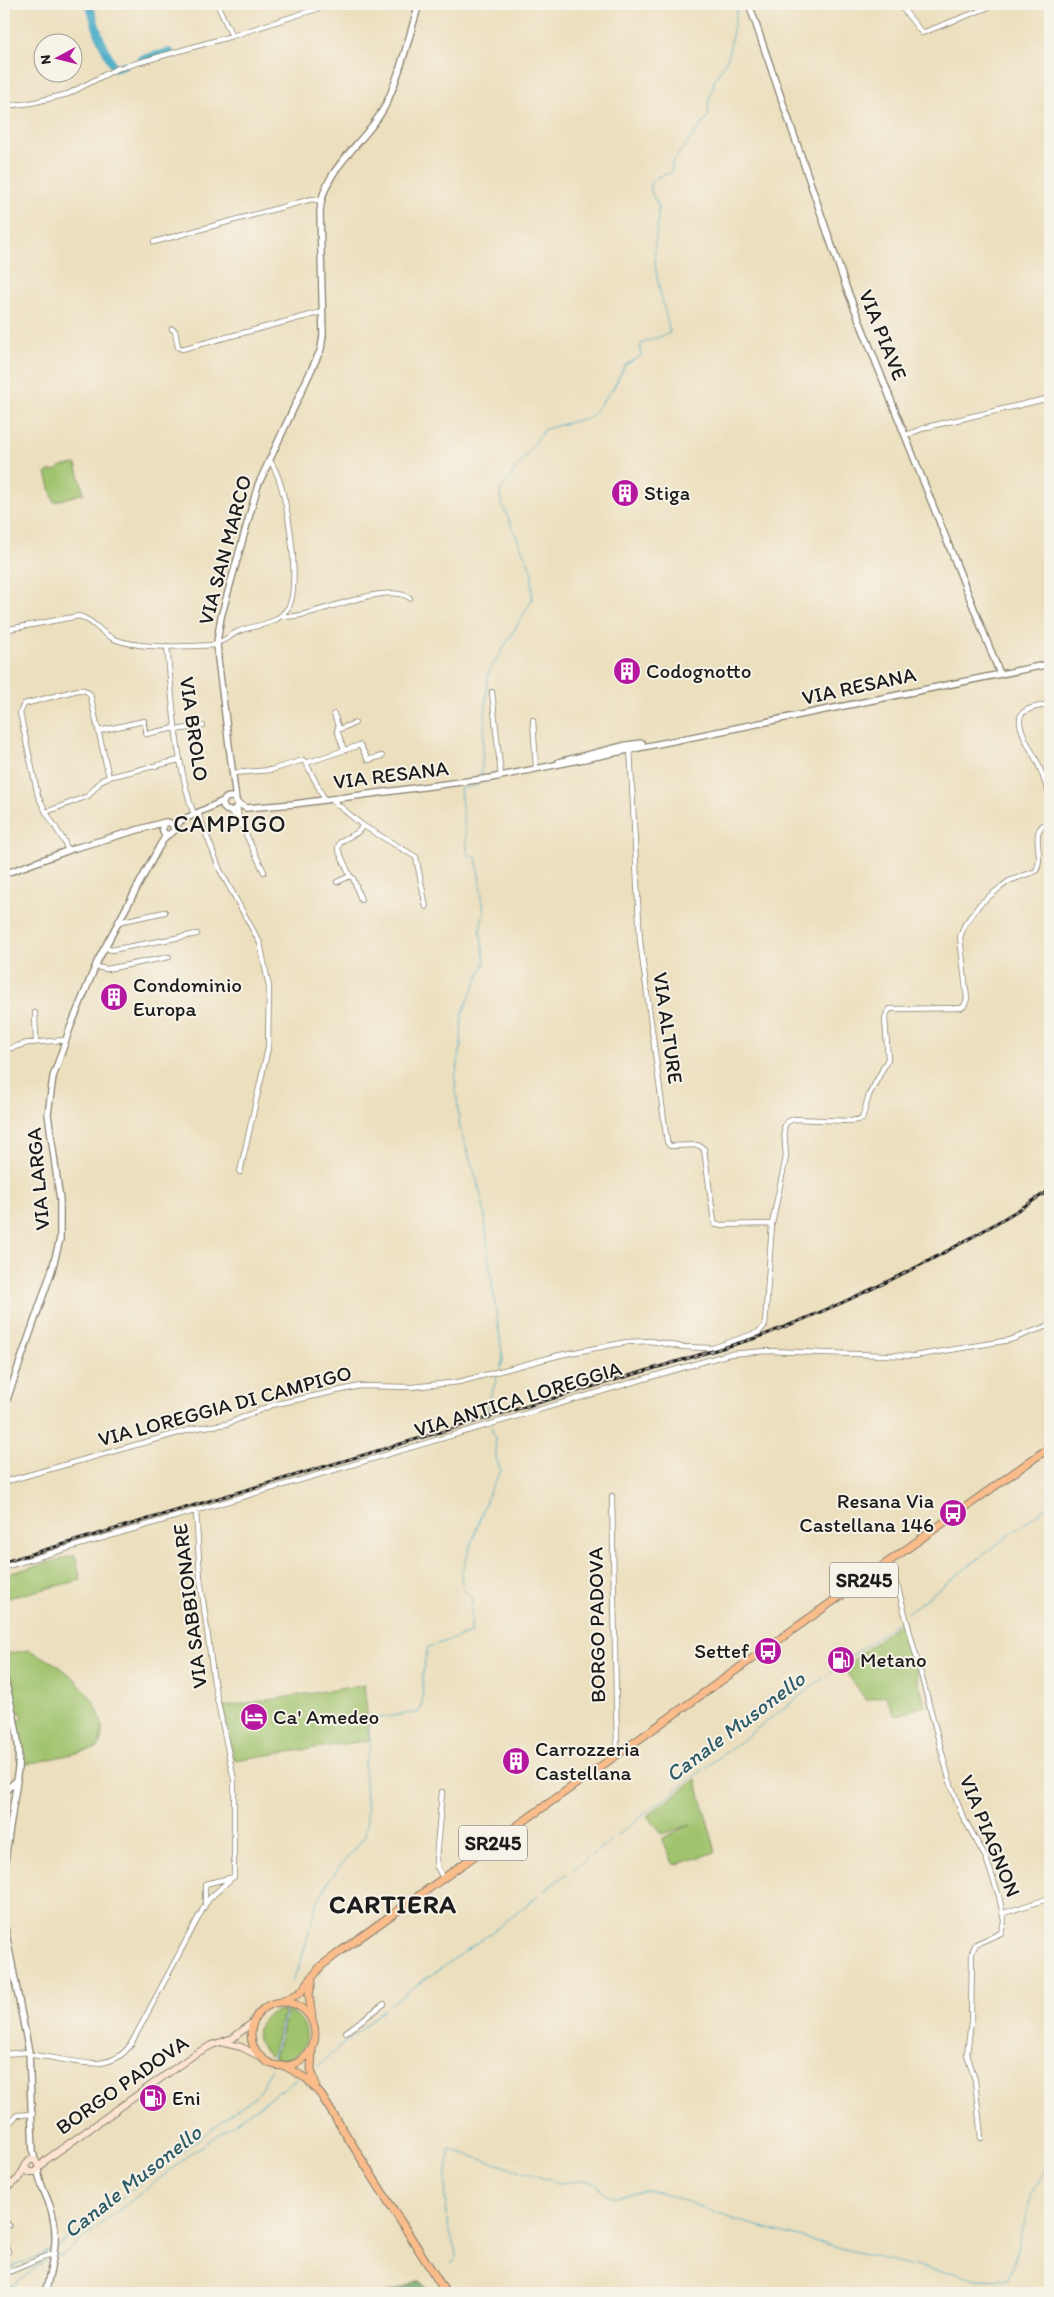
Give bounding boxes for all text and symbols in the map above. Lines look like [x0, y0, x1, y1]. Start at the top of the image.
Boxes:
north arrow [32, 32, 82, 82]
text: N [37, 54, 55, 65]
street label: VIA PIAVE [854, 286, 913, 384]
street label: VIA SAN MARCO [192, 472, 257, 628]
building icon: Stiga [610, 478, 640, 508]
place label: Stiga [644, 480, 690, 505]
building icon: Codognotto [612, 656, 642, 686]
place label: Codognotto [646, 658, 751, 683]
street label: VIA RESANA [800, 661, 919, 710]
street label: VIA BROLO [175, 675, 214, 783]
street label: VIA RESANA [332, 755, 451, 794]
district label: CAMPIGO [173, 809, 287, 838]
street label: VIA ALTURE [648, 970, 689, 1086]
place label: Condominio Europa [133, 972, 242, 1021]
building icon: Condominio Europa [99, 982, 129, 1012]
street label: VIA LARGA [21, 1126, 54, 1232]
street label: VIA ANTICA LOREGGIA [411, 1355, 625, 1442]
street label: VIA LOREGGIA DI CAMPIGO [95, 1360, 354, 1451]
place label: Resana Via Castellana 146 [799, 1488, 934, 1537]
bus stop icon: Resana Via Castellana 146 [938, 1498, 968, 1528]
street label: VIA SABBIONARE [167, 1522, 212, 1690]
street label: BORGO PADOVA [583, 1546, 610, 1703]
road number: SR245 [830, 1562, 898, 1598]
bus stop icon: Settef [753, 1636, 783, 1666]
place label: Settef [694, 1638, 749, 1663]
fuel station icon: Metano [826, 1645, 856, 1675]
place label: Metano [860, 1647, 927, 1672]
water label: Canale Musonello [660, 1665, 811, 1788]
hotel icon: Ca' Amedeo [239, 1702, 269, 1732]
place label: Ca' Amedeo [273, 1704, 379, 1729]
place label: Carrozzeria Castellana [535, 1736, 640, 1785]
building icon: Carrozzeria Castellana [501, 1746, 531, 1776]
street label: VIA PIAGNON [955, 1771, 1026, 1901]
road number: SR245 [459, 1826, 527, 1860]
district label: CARTIERA [329, 1888, 457, 1920]
street label: BORGO PADOVA [51, 2029, 193, 2140]
fuel station icon: Eni [138, 2083, 168, 2113]
place label: Eni [172, 2085, 201, 2110]
water label: Canale Musonello [58, 2119, 207, 2244]

